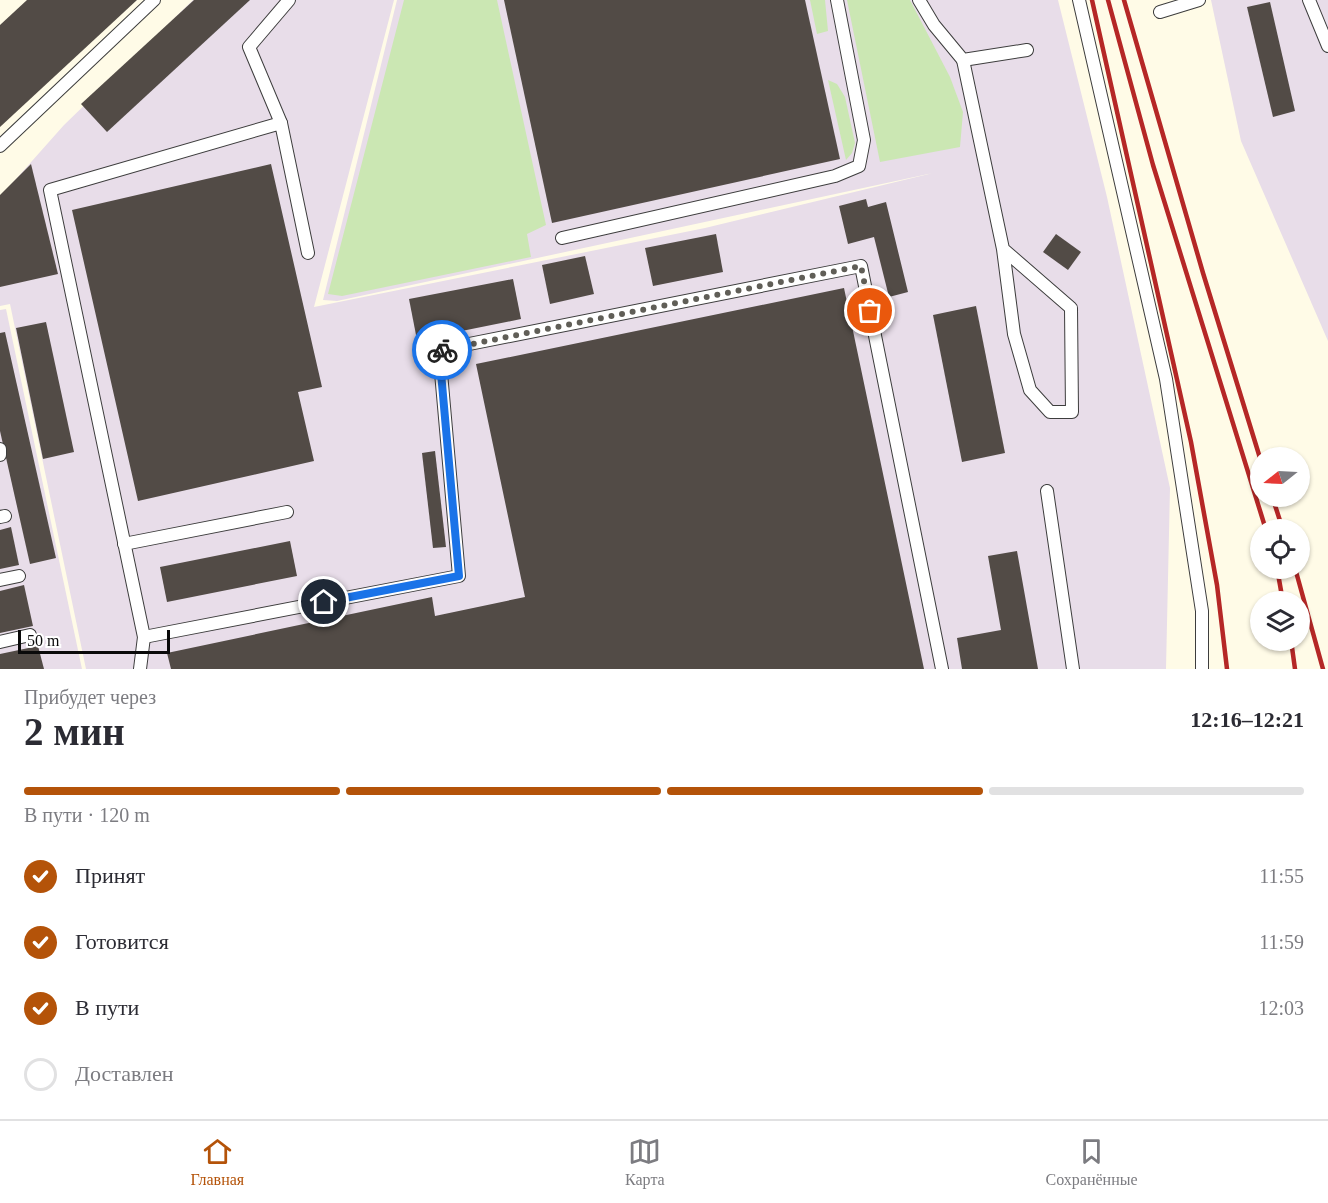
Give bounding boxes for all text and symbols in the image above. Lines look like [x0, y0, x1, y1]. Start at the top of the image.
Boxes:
pin [844, 285, 895, 336]
icon: bag [853, 294, 886, 327]
courier [412, 320, 472, 380]
icon: bike [426, 334, 459, 367]
north arrow [1250, 447, 1310, 507]
map controls [1250, 447, 1310, 651]
button: locate [1250, 519, 1310, 579]
pin [298, 576, 349, 627]
icon: home [307, 585, 340, 618]
button: layers [1250, 591, 1310, 651]
scale bar [18, 627, 170, 654]
text: 50 m [27, 632, 59, 649]
text: Прибудет через [24, 686, 156, 708]
text: 12:16–12:21 [1190, 707, 1304, 732]
text: 2 мин [24, 710, 125, 753]
text: В пути · 120 m [24, 804, 150, 826]
icon: check [24, 860, 57, 893]
text: Принят [75, 863, 145, 888]
text: 11:55 [1259, 865, 1304, 887]
icon: check [24, 926, 57, 959]
text: Готовится [75, 929, 169, 954]
text: 11:59 [1259, 931, 1304, 953]
icon: check [24, 992, 57, 1025]
text: В пути [75, 995, 139, 1020]
text: 12:03 [1258, 997, 1304, 1019]
text: Доставлен [75, 1061, 174, 1086]
tab: Главная [190, 1135, 244, 1189]
tab: Карта [625, 1135, 665, 1189]
tab: Сохранённые [1046, 1135, 1138, 1189]

